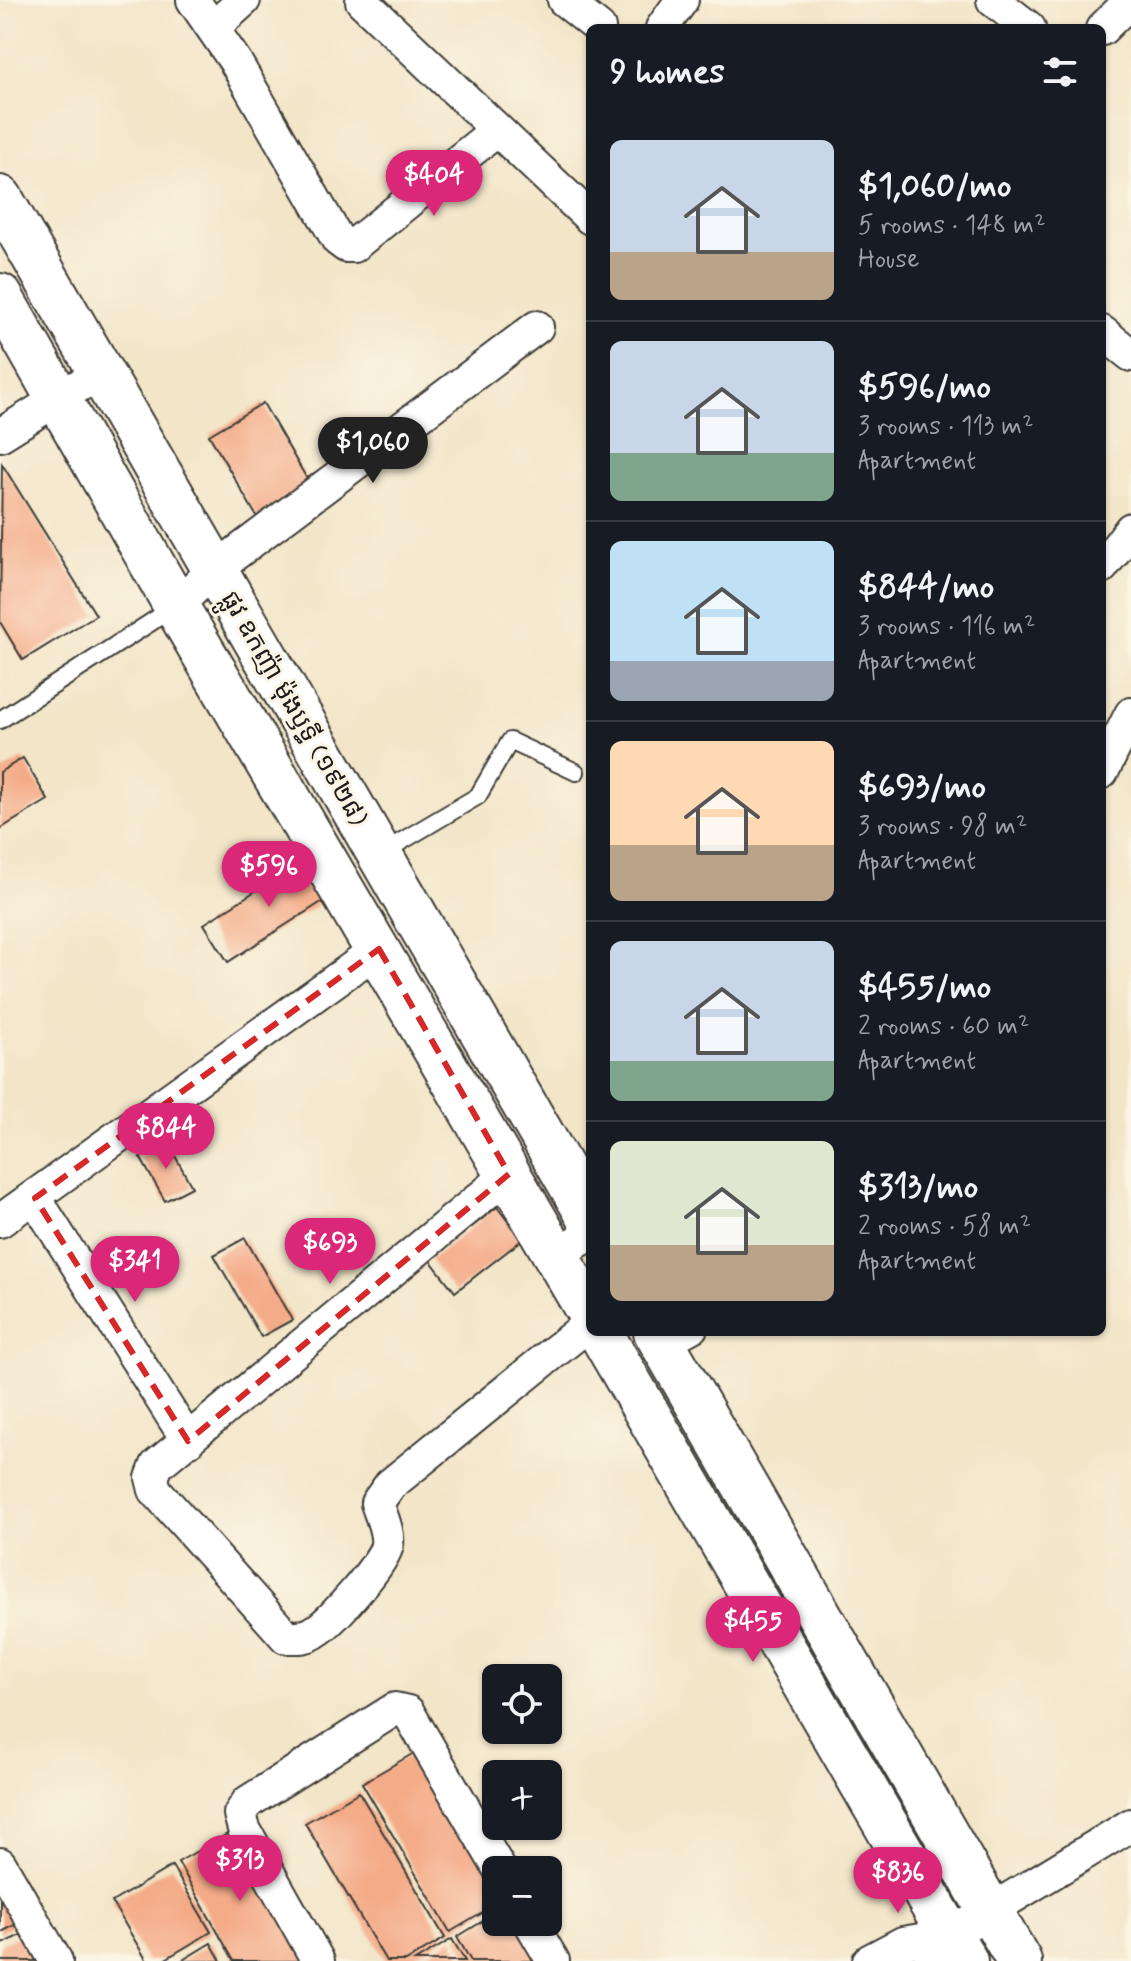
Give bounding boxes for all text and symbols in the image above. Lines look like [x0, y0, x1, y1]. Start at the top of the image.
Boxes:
text: 9 homes [610, 50, 725, 95]
icon: filters [1038, 50, 1082, 94]
pin: $404 [387, 150, 481, 218]
text: $404 [404, 159, 464, 193]
text: $1,060/mo [858, 164, 1011, 209]
icon: home [674, 172, 770, 268]
text: 5 rooms · 148 m² [858, 209, 1045, 243]
text: House [858, 243, 919, 277]
text: $596/mo [858, 365, 991, 410]
icon: home [674, 373, 770, 469]
text: 3 rooms · 113 m² [858, 410, 1034, 444]
pin: $1,060 [308, 417, 438, 485]
text: $1,060 [336, 426, 410, 460]
text: Apartment [858, 444, 976, 478]
text: $844/mo [858, 565, 994, 610]
icon: home [674, 573, 770, 669]
street label: ផ្លូវ ឧកញ៉ា ម៉ុងឫទ្ធី (១៩២៨) [208, 585, 374, 835]
text: 3 rooms · 116 m² [858, 610, 1035, 644]
text: Apartment [858, 644, 976, 678]
text: $693/mo [858, 765, 986, 810]
icon: home [674, 773, 770, 869]
text: 3 rooms · 98 m² [858, 810, 1027, 844]
pin: $596 [222, 841, 316, 909]
text: Apartment [858, 844, 976, 878]
text: $596 [240, 850, 298, 884]
text: $455/mo [858, 965, 991, 1010]
icon: home [674, 973, 770, 1069]
text: 2 rooms · 60 m² [858, 1010, 1029, 1044]
text: Apartment [858, 1044, 976, 1078]
pin: $844 [119, 1103, 213, 1171]
text: $844 [135, 1112, 197, 1146]
text: $313/mo [858, 1165, 978, 1210]
icon: home [674, 1173, 770, 1269]
text: 2 rooms · 58 m² [858, 1210, 1031, 1244]
pin: $693 [283, 1218, 377, 1286]
text: $693 [303, 1227, 357, 1261]
pin: $341 [88, 1236, 182, 1304]
text: Apartment [858, 1244, 976, 1278]
text: $341 [109, 1245, 161, 1279]
pin: $455 [706, 1596, 800, 1664]
text: $455 [724, 1605, 782, 1639]
map controls [482, 1664, 562, 1936]
button: locate [482, 1664, 562, 1744]
button: + [482, 1760, 562, 1840]
pin: $313 [193, 1835, 287, 1903]
text: $313 [216, 1844, 264, 1878]
pin: $836 [851, 1847, 945, 1915]
button: − [482, 1856, 562, 1936]
text: $836 [871, 1856, 925, 1890]

